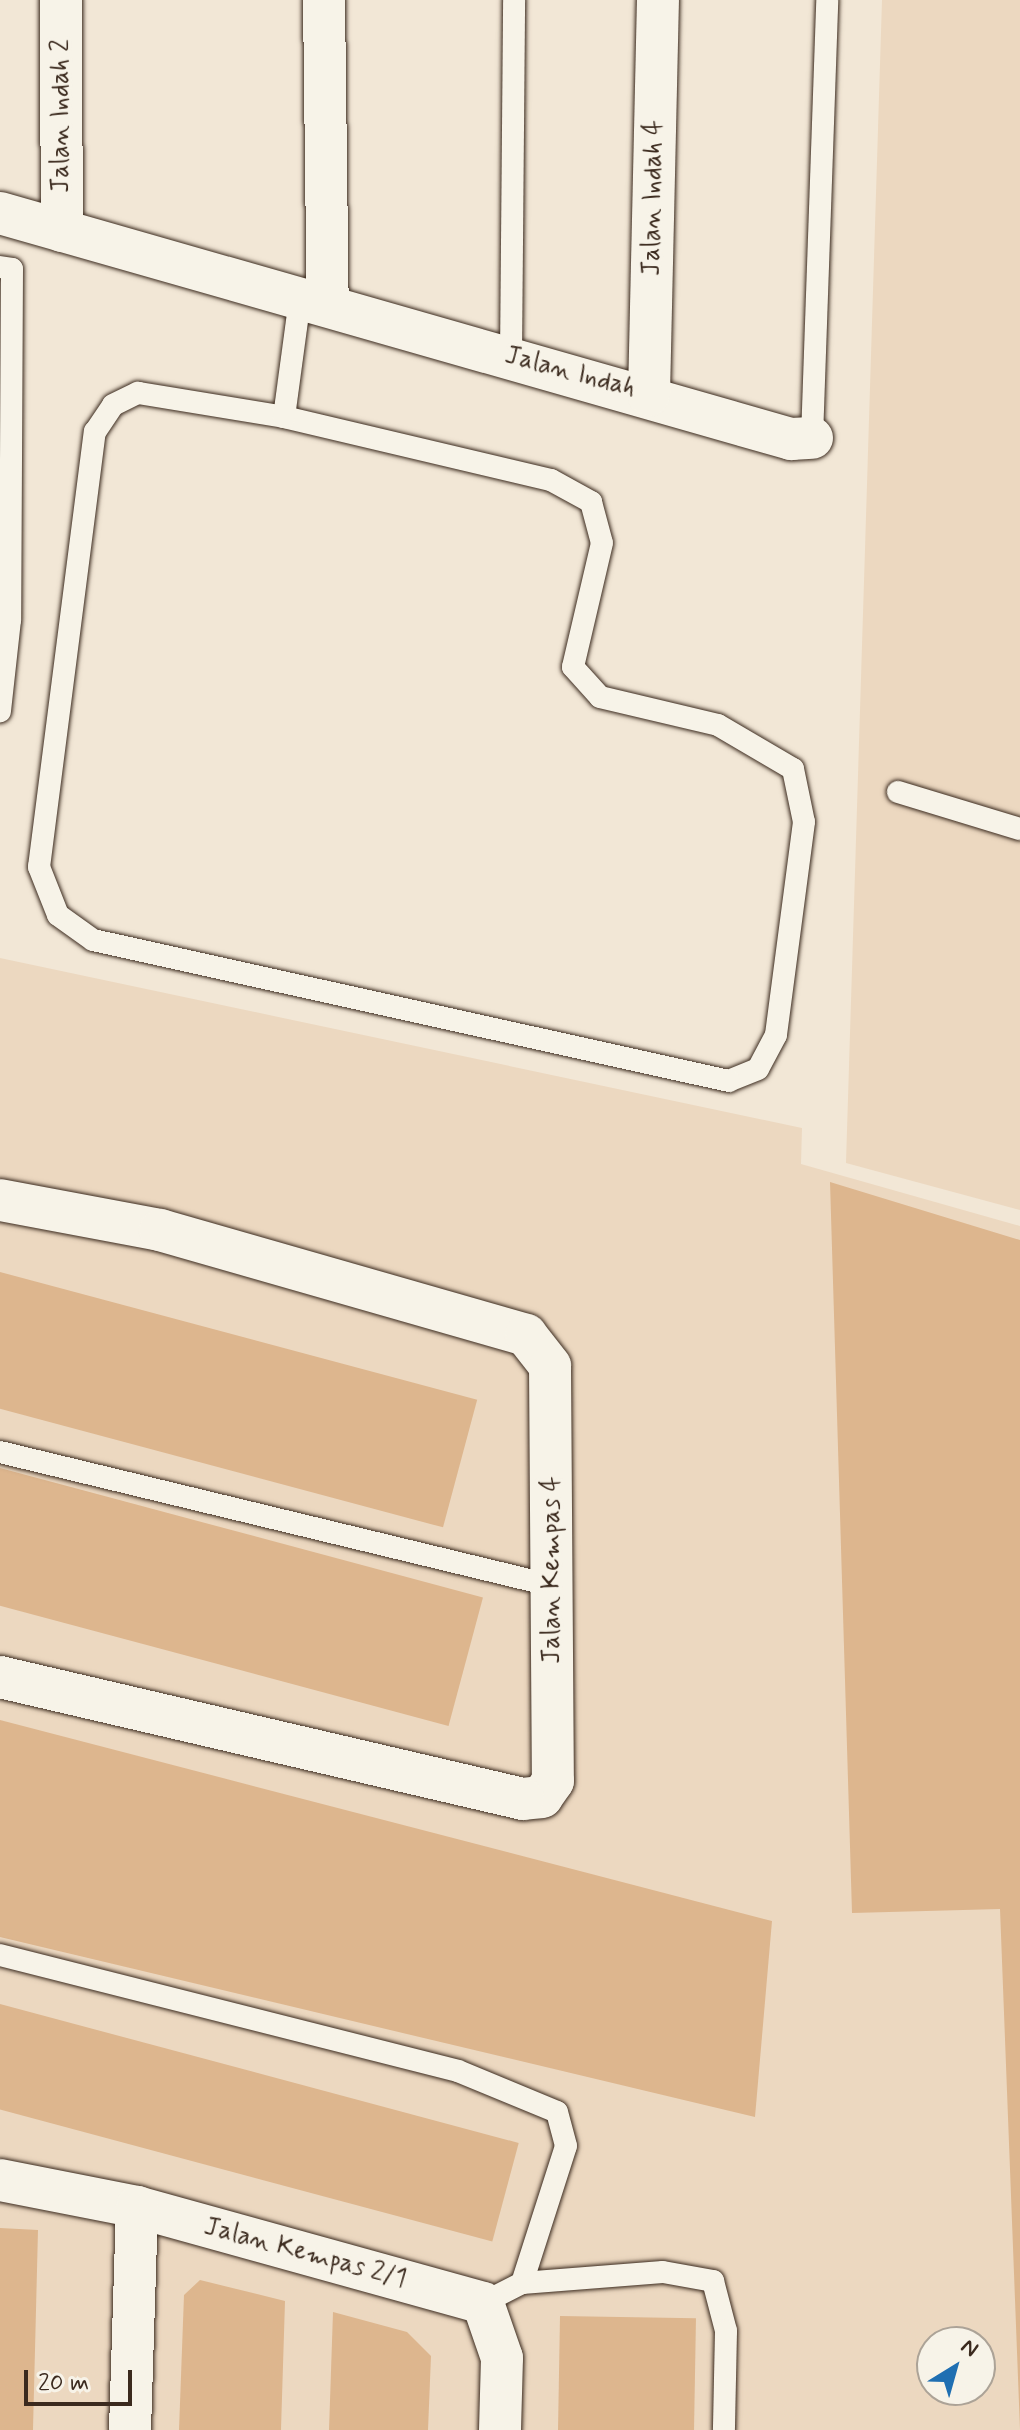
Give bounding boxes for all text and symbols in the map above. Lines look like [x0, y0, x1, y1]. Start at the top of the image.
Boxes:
street label: Jalan Indah 2 [46, 37, 78, 195]
street label: Jalan Indah 4 [637, 117, 671, 279]
street label: Jalan Indah [499, 340, 641, 406]
street label: Jalan Kempas 4 [537, 1477, 569, 1663]
street label: Jalan Kempas 2/1 [201, 2212, 409, 2296]
north arrow [916, 2326, 996, 2406]
text: N [955, 2333, 984, 2364]
scale bar [28, 2354, 136, 2404]
text: 20 m [38, 2368, 89, 2399]

